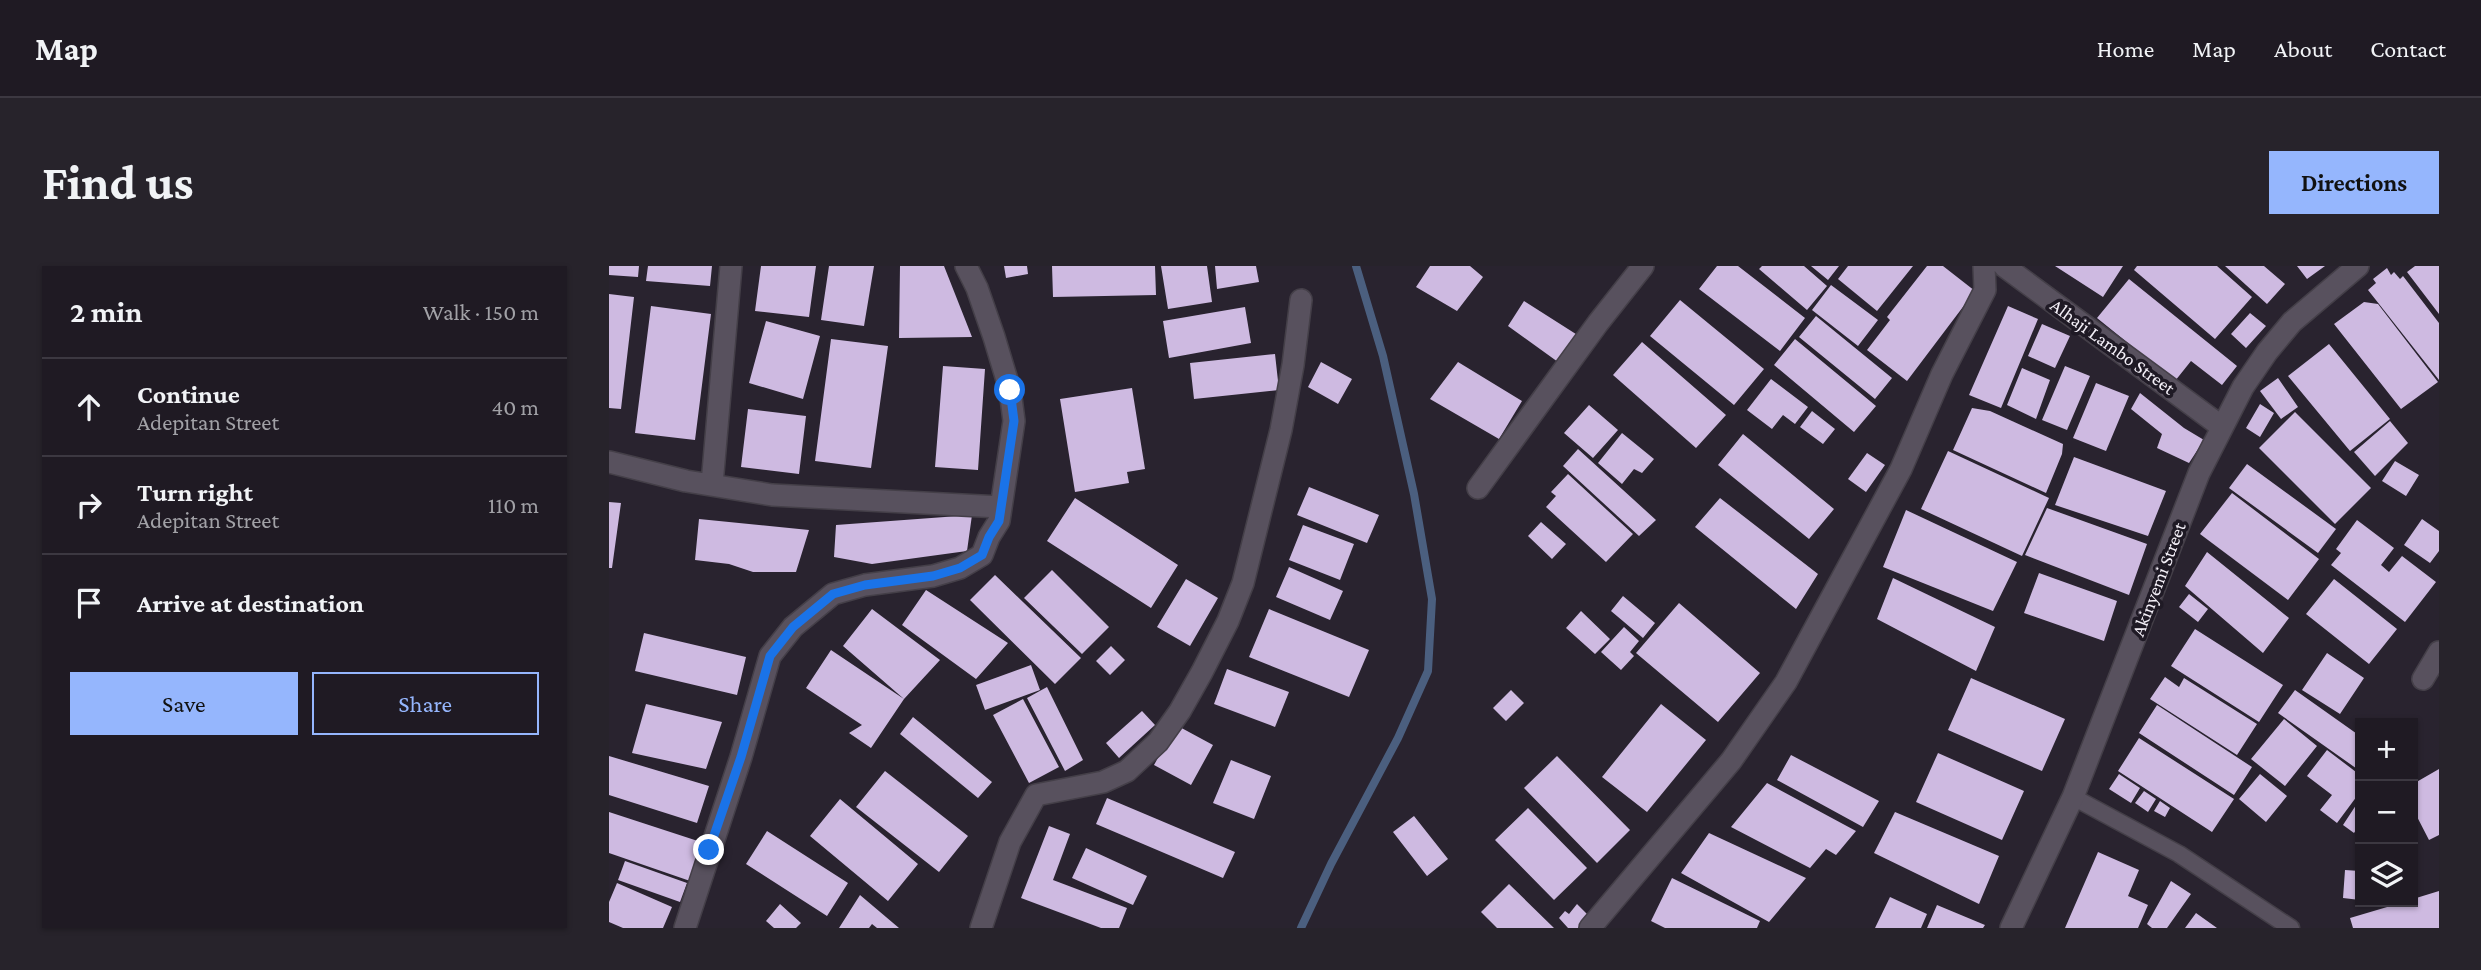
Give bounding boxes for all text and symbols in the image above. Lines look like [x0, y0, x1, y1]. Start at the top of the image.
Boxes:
text: Map [35, 30, 98, 67]
text: Home [2097, 35, 2154, 62]
text: Map [2192, 35, 2236, 62]
text: About [2274, 35, 2332, 62]
text: Contact [2370, 35, 2446, 62]
button: Directions [2269, 151, 2439, 214]
text: Find us [42, 155, 194, 210]
street label: Alhaji Lambo Street [2046, 294, 2180, 400]
text: 2 min [70, 295, 142, 328]
text: Walk · 150 m [423, 299, 539, 325]
route start [994, 374, 1025, 405]
text: Continue [137, 380, 240, 409]
icon: ahead [70, 388, 108, 426]
text: 40 m [491, 394, 539, 420]
text: Adepitan Street [137, 409, 279, 435]
text: Turn right [137, 478, 253, 507]
icon: right [70, 486, 108, 524]
text: 110 m [488, 492, 539, 518]
text: Adepitan Street [137, 507, 279, 533]
street label: Akinyemi Street [2127, 519, 2190, 639]
icon: arrive [70, 584, 108, 622]
text: Arrive at destination [137, 589, 364, 618]
button: Save [70, 672, 298, 735]
button: Share [312, 672, 539, 735]
map controls [2355, 718, 2418, 907]
button: + [2355, 718, 2418, 781]
button: − [2355, 781, 2418, 844]
route end [693, 834, 724, 865]
button: layers [2355, 844, 2418, 907]

